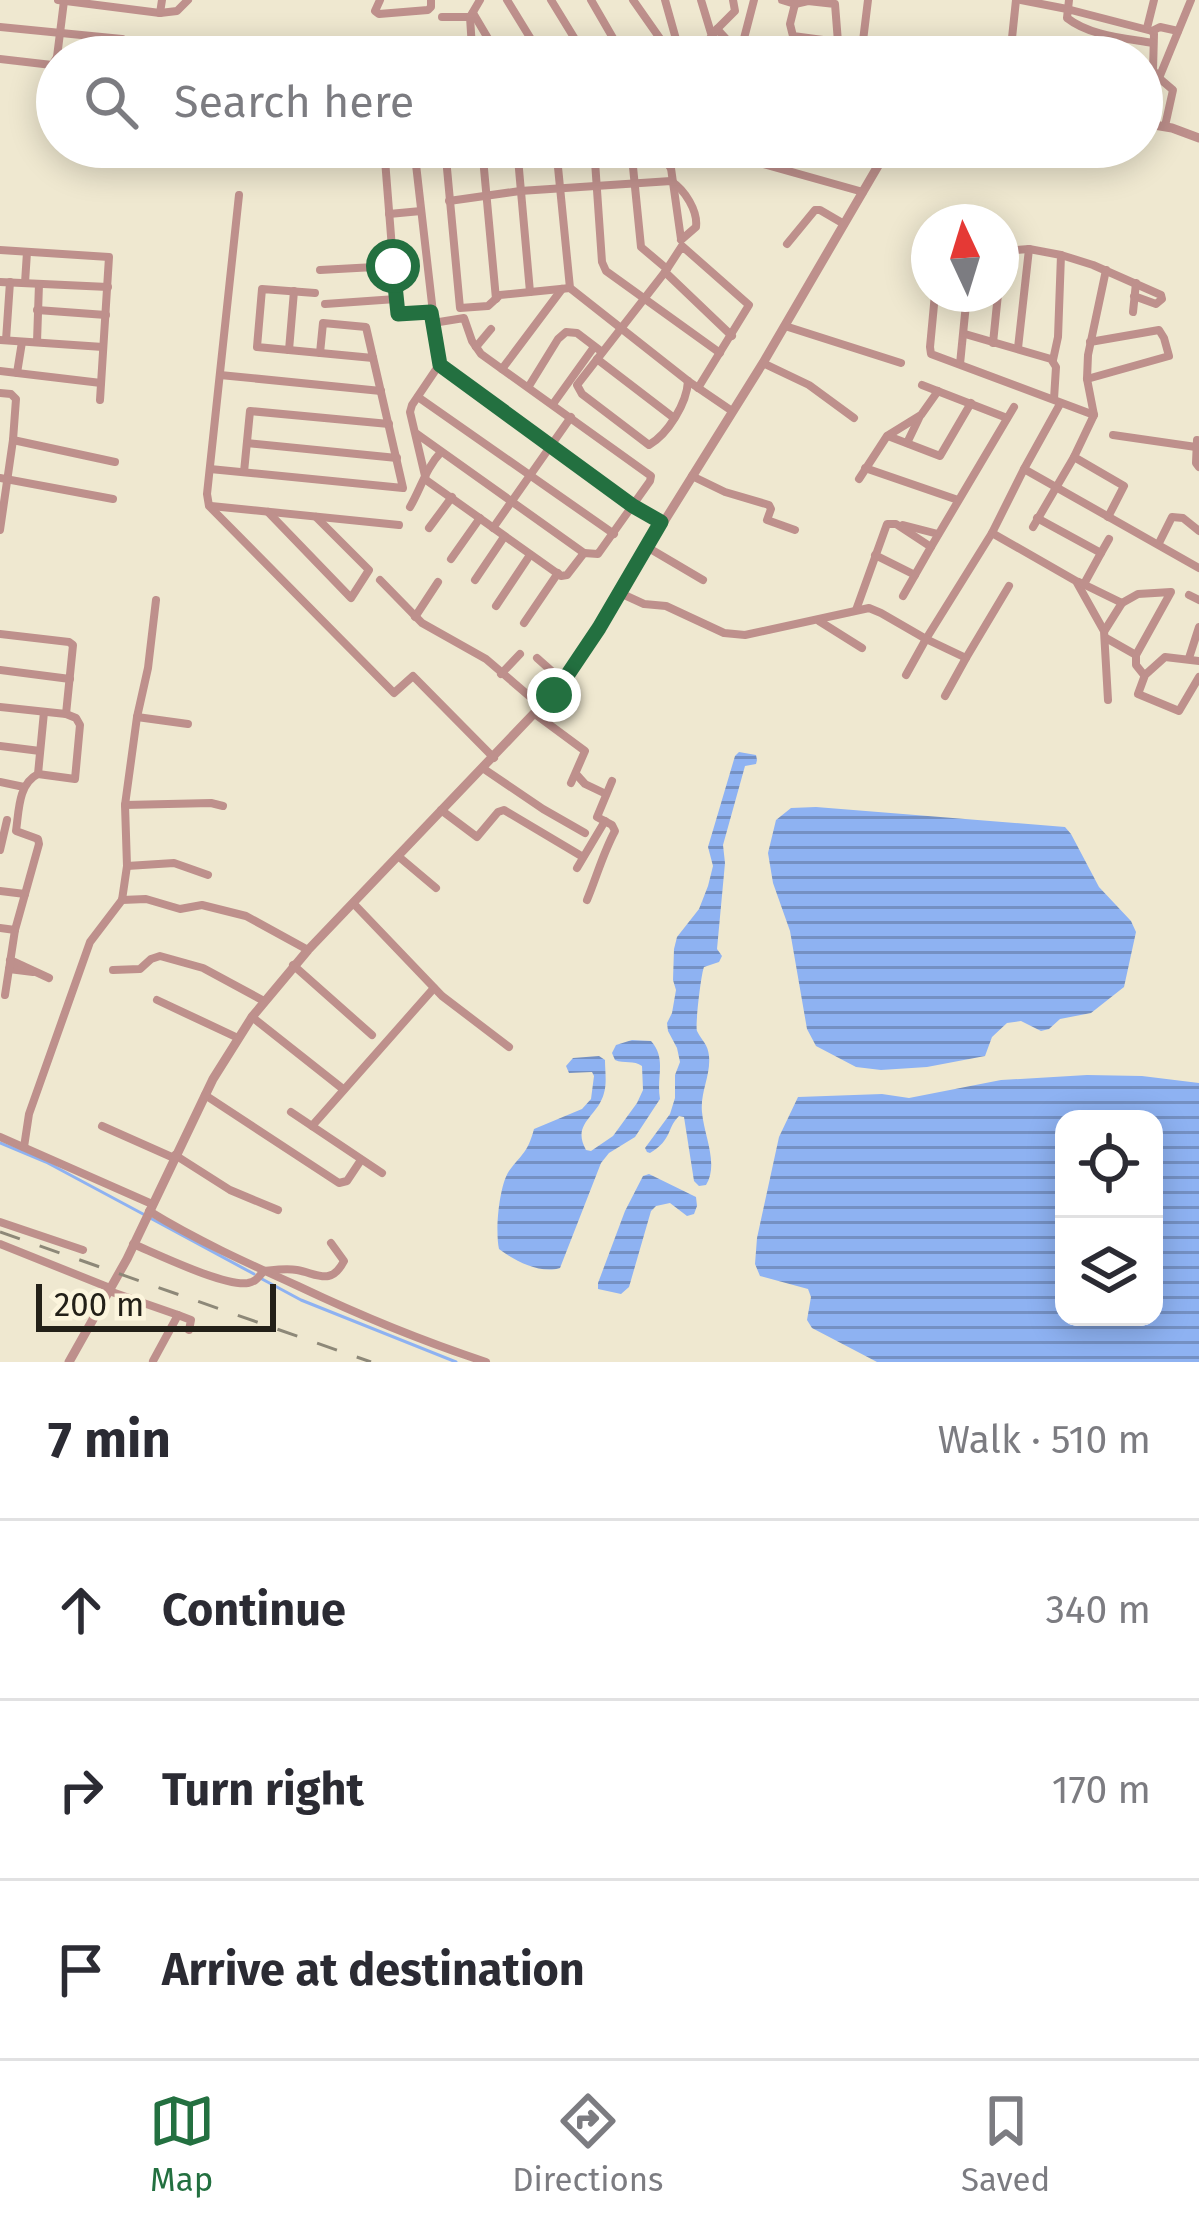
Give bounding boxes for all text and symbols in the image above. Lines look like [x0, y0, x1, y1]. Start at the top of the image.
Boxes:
search box [36, 36, 1163, 168]
icon: search [78, 69, 144, 135]
text: Search here [174, 75, 414, 129]
north arrow [911, 204, 1019, 312]
route start [366, 239, 420, 293]
route end [527, 668, 581, 722]
map controls [1055, 1110, 1163, 1326]
button: locate [1055, 1110, 1163, 1218]
button: layers [1055, 1218, 1163, 1326]
scale bar [36, 1278, 276, 1331]
text: 200 m [54, 1285, 144, 1325]
text: 7 min [48, 1409, 171, 1471]
text: Walk · 510 m [938, 1417, 1151, 1463]
icon: ahead [48, 1577, 114, 1643]
text: Continue [162, 1583, 346, 1637]
text: 340 m [1045, 1587, 1151, 1633]
icon: right [48, 1757, 114, 1823]
text: Turn right [162, 1763, 364, 1817]
text: 170 m [1052, 1767, 1151, 1813]
icon: arrive [48, 1937, 114, 2003]
text: Arrive at destination [162, 1943, 585, 1997]
tab: Map [149, 2088, 215, 2200]
tab: Directions [512, 2088, 664, 2200]
tab: Saved [961, 2088, 1050, 2200]

